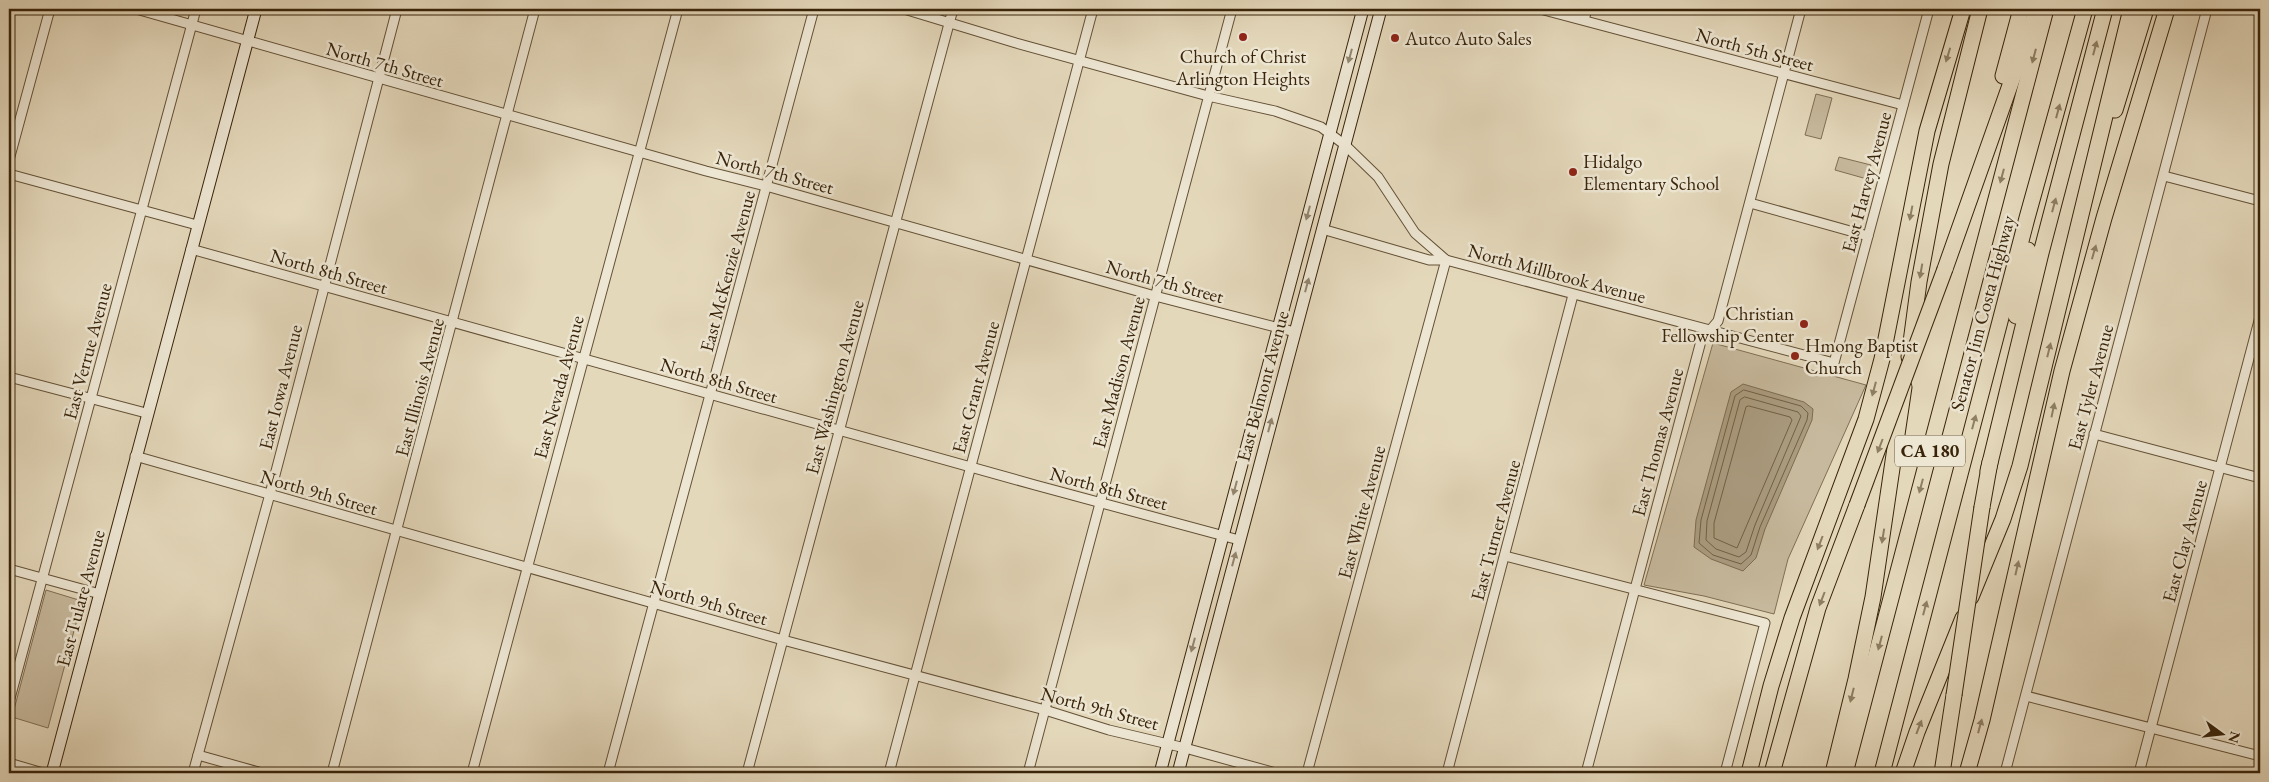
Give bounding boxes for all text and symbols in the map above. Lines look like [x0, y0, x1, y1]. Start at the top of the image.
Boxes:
street label: North 5th Street [1693, 22, 1816, 77]
place label: Autco Auto Sales [1404, 26, 1532, 51]
marker: Church of Christ Arlington Heights [1237, 31, 1249, 43]
marker: Autco Auto Sales [1389, 32, 1401, 44]
street label: North 7th Street [323, 36, 446, 93]
one-way arrow [2091, 41, 2099, 56]
place label: Church of Christ Arlington Heights [1175, 44, 1310, 91]
one-way arrow [1346, 48, 1354, 63]
one-way arrow [1944, 48, 1951, 63]
one-way arrow [2030, 48, 2038, 63]
one-way arrow [2054, 103, 2062, 118]
street label: East Harvey Avenue [1836, 109, 1897, 255]
street label: North 7th Street [713, 145, 836, 200]
place label: Hidalgo Elementary School [1583, 149, 1720, 196]
marker: Hidalgo Elementary School [1567, 166, 1579, 178]
one-way arrow [1998, 169, 2006, 184]
street label: East McKenzie Avenue [694, 188, 761, 355]
one-way arrow [2050, 198, 2058, 213]
one-way arrow [1304, 205, 1312, 220]
one-way arrow [1906, 206, 1914, 222]
street label: Senator Jim Costa Highway [1944, 212, 2021, 414]
street label: North Millbrook Avenue [1465, 238, 1649, 309]
street label: North 8th Street [267, 243, 390, 300]
one-way arrow [2090, 245, 2098, 260]
street label: North 7th Street [1103, 254, 1226, 309]
one-way arrow [1917, 263, 1925, 279]
one-way arrow [1304, 278, 1312, 293]
street label: East Verrue Avenue [57, 280, 118, 422]
street label: East Madison Avenue [1086, 293, 1151, 451]
street label: East Washington Avenue [799, 297, 870, 477]
place label: Christian Fellowship Center [1661, 301, 1795, 348]
street label: East Belmont Avenue [1230, 308, 1295, 464]
street label: East Nevada Avenue [527, 313, 590, 462]
street label: East Illinois Avenue [389, 315, 450, 459]
street label: East Grant Avenue [946, 318, 1005, 456]
marker: Christian Fellowship Center [1798, 318, 1810, 330]
street label: East Tyler Avenue [2062, 321, 2119, 453]
street label: East Iowa Avenue [253, 322, 308, 452]
place label: Hmong Baptist Church [1805, 333, 1918, 380]
one-way arrow [2045, 343, 2053, 358]
marker: Hmong Baptist Church [1789, 350, 1801, 362]
street label: North 8th Street [657, 352, 780, 409]
street label: East Thomas Avenue [1626, 365, 1689, 519]
one-way arrow [1870, 382, 1878, 397]
one-way arrow [2050, 401, 2058, 417]
one-way arrow [1970, 414, 1978, 429]
one-way arrow [1266, 418, 1274, 433]
road number: CA 180 [1895, 436, 1965, 466]
one-way arrow [1876, 439, 1884, 454]
street label: East White Avenue [1332, 443, 1391, 582]
street label: East Turner Avenue [1465, 457, 1526, 603]
street label: North 8th Street [1047, 461, 1170, 516]
street label: North 9th Street [257, 464, 380, 521]
street label: East Clay Avenue [2156, 477, 2213, 605]
one-way arrow [1917, 478, 1925, 493]
one-way arrow [1231, 481, 1239, 496]
street label: East Tulare Avenue [50, 527, 111, 669]
one-way arrow [1878, 528, 1886, 544]
one-way arrow [1816, 536, 1824, 550]
one-way arrow [1231, 552, 1239, 567]
one-way arrow [2013, 561, 2021, 576]
street label: North 9th Street [647, 574, 770, 631]
one-way arrow [1817, 592, 1825, 607]
one-way arrow [1922, 600, 1930, 615]
one-way arrow [1875, 636, 1883, 651]
one-way arrow [1189, 638, 1197, 653]
street label: North 9th Street [1038, 681, 1161, 736]
one-way arrow [1848, 688, 1856, 703]
north arrow [2196, 710, 2246, 760]
one-way arrow [1915, 719, 1923, 734]
one-way arrow [1976, 719, 1984, 734]
text: N [2224, 730, 2245, 746]

